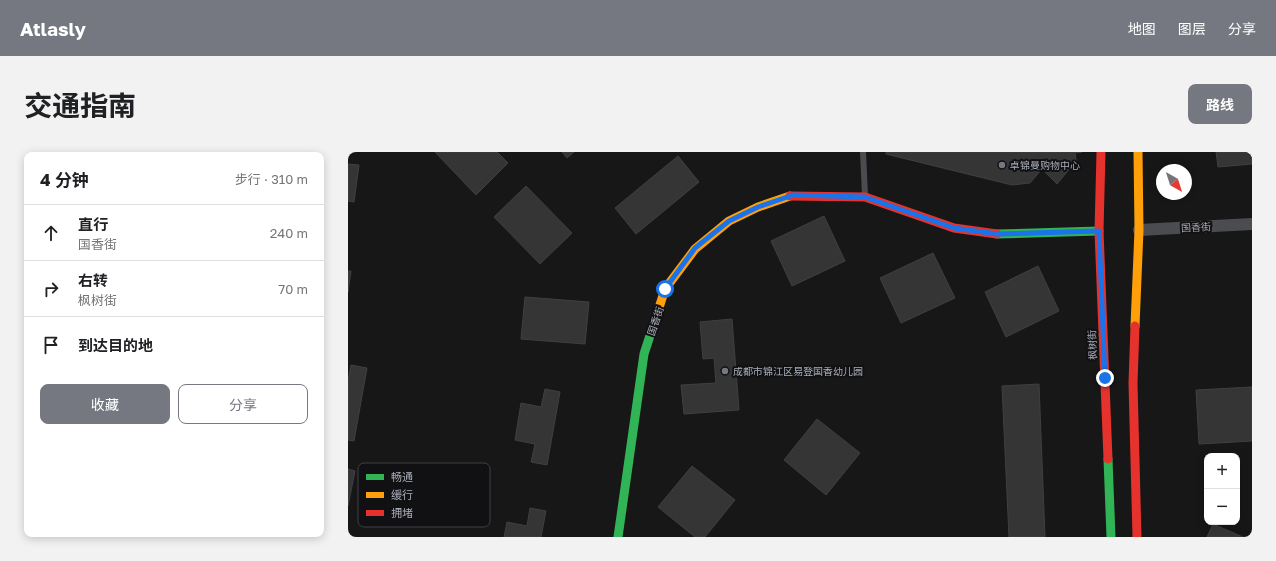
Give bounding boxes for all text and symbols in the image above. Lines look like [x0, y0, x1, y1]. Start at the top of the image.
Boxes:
text: Atlasly [20, 17, 86, 40]
text: 地图 [1128, 20, 1156, 37]
text: 图层 [1178, 20, 1206, 37]
text: 分享 [1228, 20, 1256, 37]
button: 路线 [1188, 84, 1252, 124]
text: 交通指南 [24, 89, 136, 122]
place label: 卓锦曼购物中心 [1010, 159, 1080, 171]
marker: 卓锦曼购物中心 [997, 160, 1007, 170]
north arrow [1156, 164, 1192, 200]
text: 4 分钟 [40, 169, 89, 190]
text: 步行 · 310 m [235, 171, 308, 187]
text: 直行 [78, 215, 108, 233]
street label: 国香街 [1181, 220, 1211, 234]
icon: ahead [40, 222, 62, 244]
text: 240 m [270, 225, 308, 241]
text: 国香街 [78, 236, 117, 252]
text: 右转 [78, 271, 108, 289]
icon: right [40, 278, 62, 300]
route start [656, 280, 674, 298]
text: 70 m [278, 281, 308, 297]
text: 枫树街 [78, 292, 117, 308]
street label: 国香街 [644, 305, 666, 337]
street label: 枫树街 [1085, 330, 1099, 360]
icon: arrive [40, 334, 62, 356]
text: 到达目的地 [78, 336, 153, 354]
place label: 成都市锦江区易登国香幼儿园 [733, 365, 863, 377]
marker: 成都市锦江区易登国香幼儿园 [720, 366, 730, 376]
route end [1096, 369, 1114, 387]
button: 收藏 [40, 384, 170, 424]
button: 分享 [178, 384, 308, 424]
map controls [1204, 453, 1240, 525]
button: + [1204, 453, 1240, 489]
legend [358, 463, 490, 527]
text: 畅通 [391, 470, 413, 483]
text: 缓行 [391, 488, 413, 501]
button: − [1204, 489, 1240, 525]
text: 拥堵 [391, 506, 413, 519]

